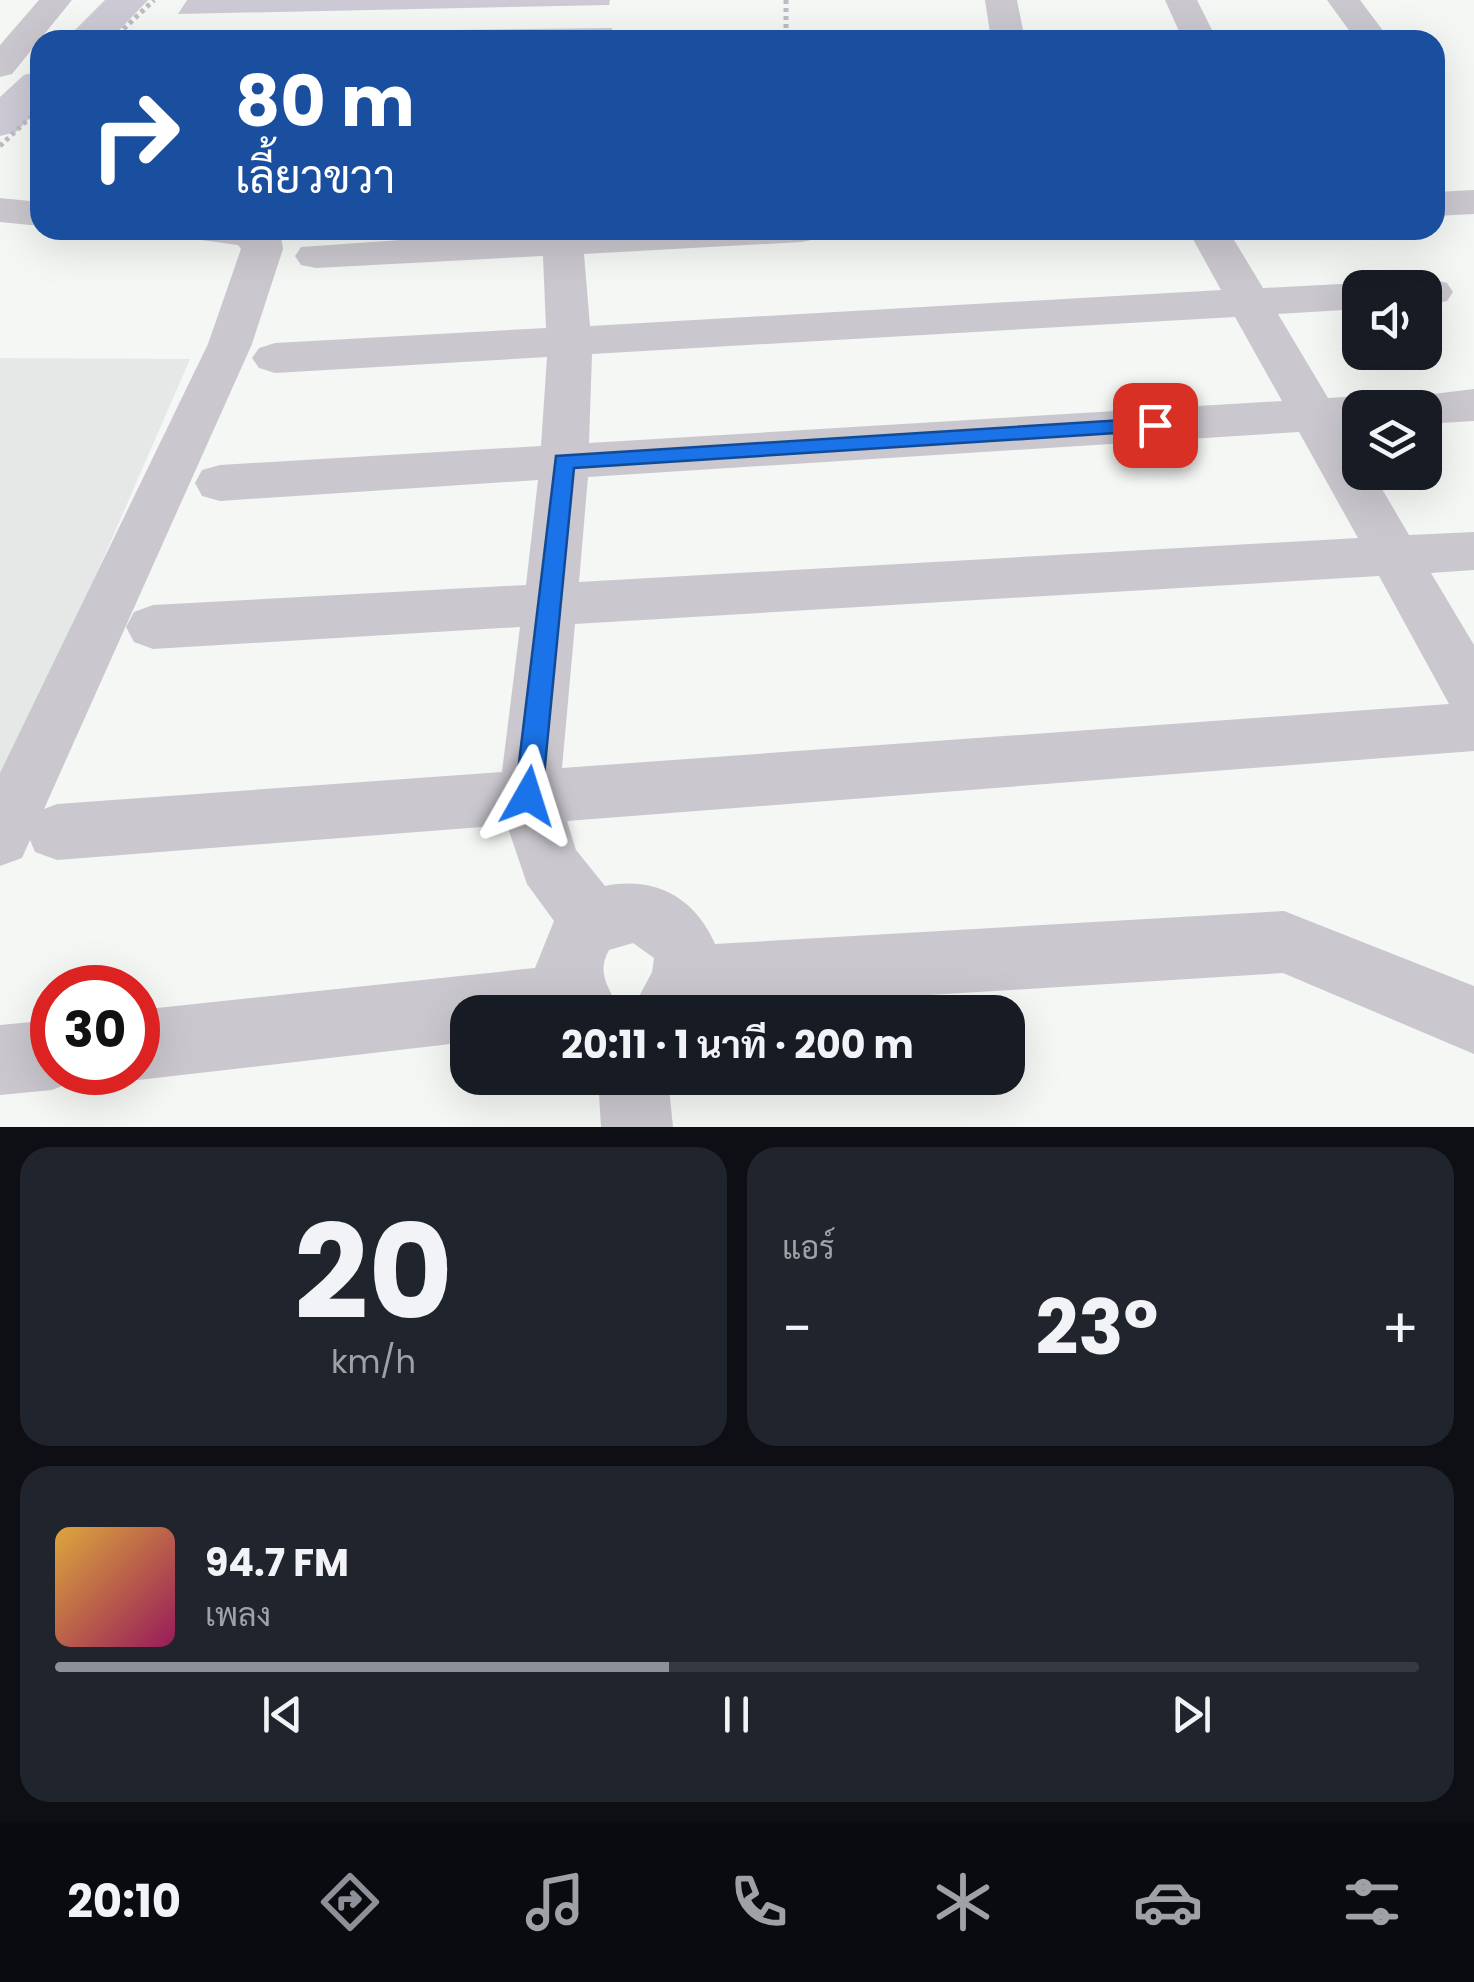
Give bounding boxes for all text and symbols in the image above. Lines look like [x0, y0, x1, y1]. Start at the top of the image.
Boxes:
text: 80 m [235, 52, 415, 151]
icon: right [70, 70, 200, 200]
text: เลี้ยวขวา [235, 146, 395, 209]
map controls [1342, 270, 1442, 490]
button: sound [1342, 270, 1442, 370]
pin [1113, 383, 1198, 468]
button: layers [1342, 390, 1442, 490]
icon: arrive [1128, 398, 1183, 453]
position arrow [476, 744, 580, 848]
speed limit sign: 30 [30, 965, 160, 1095]
text: 20:11 · 1 นาที · 200 m [561, 1018, 914, 1071]
text: 20 [294, 1181, 453, 1364]
text: แอร์ [782, 1225, 835, 1270]
text: 23° [1035, 1275, 1158, 1380]
text: − [782, 1290, 812, 1367]
text: + [1381, 1290, 1419, 1367]
text: km/h [331, 1339, 416, 1384]
text: 94.7 FM [205, 1536, 349, 1589]
text: เพลง [205, 1592, 271, 1637]
icon: previous [255, 1687, 310, 1742]
icon: pause [709, 1687, 764, 1742]
icon: next [1164, 1687, 1219, 1742]
icon: directions [315, 1867, 385, 1937]
icon: music [520, 1867, 590, 1937]
icon: phone [724, 1867, 794, 1937]
icon: climate [928, 1867, 998, 1937]
icon: car [1133, 1867, 1203, 1937]
icon: filters [1337, 1867, 1407, 1937]
text: 20:10 [67, 1870, 181, 1933]

